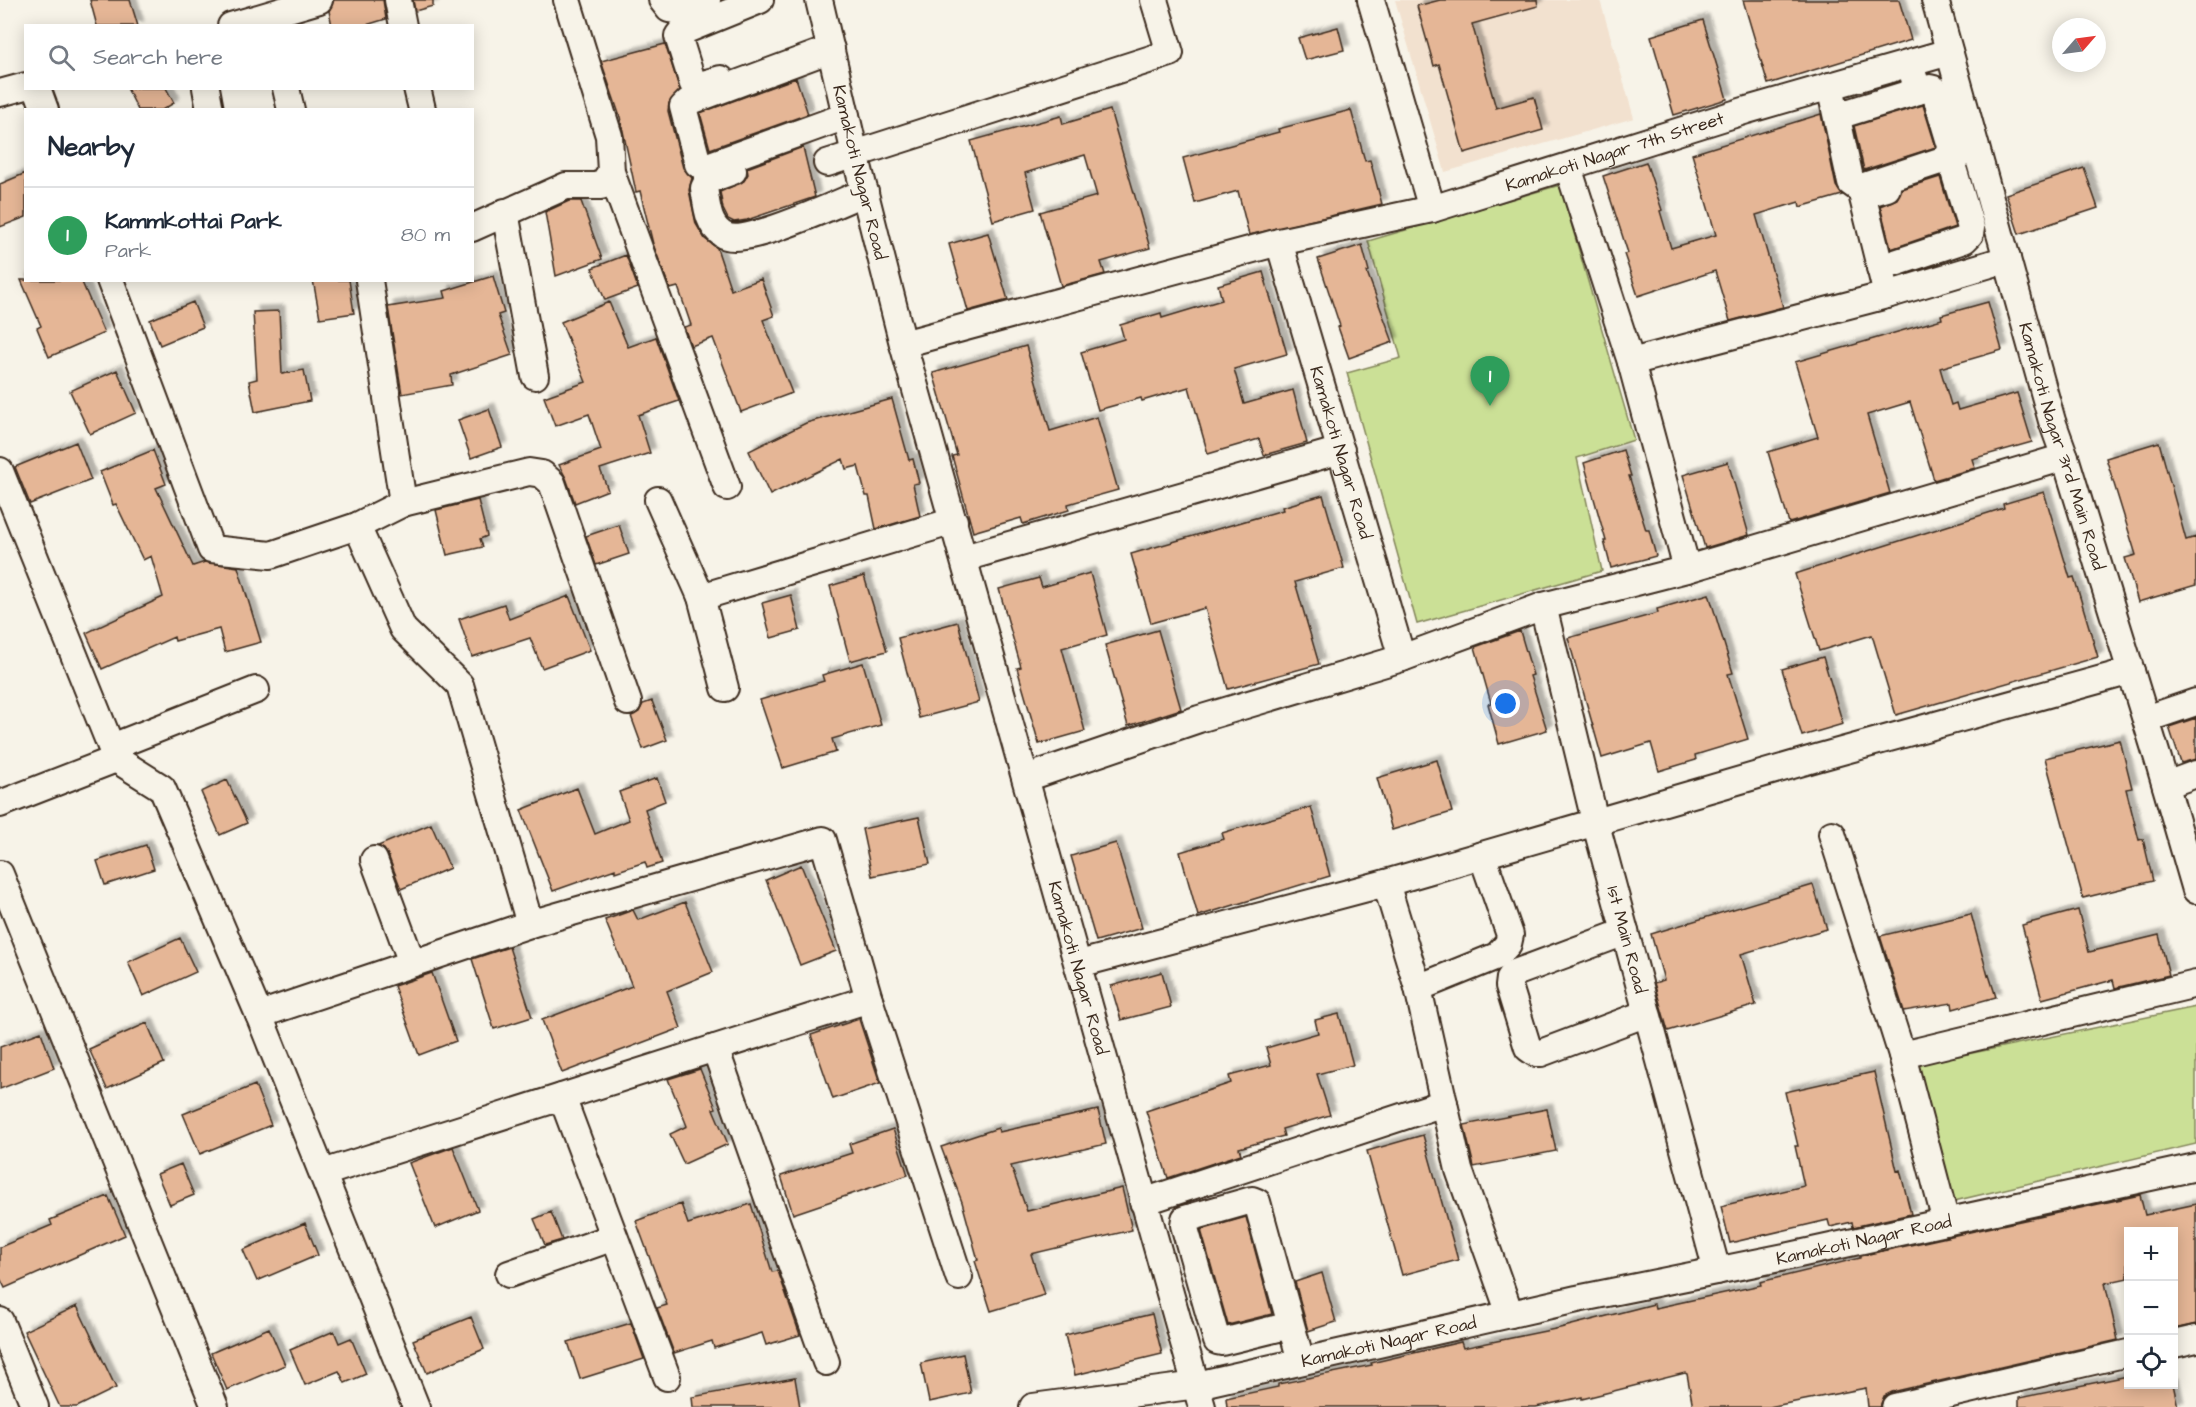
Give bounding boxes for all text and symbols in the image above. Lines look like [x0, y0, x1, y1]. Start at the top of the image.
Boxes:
north arrow [2052, 18, 2106, 72]
search box [24, 24, 474, 90]
icon: search [45, 41, 78, 74]
text: Search here [93, 42, 223, 73]
street label: Kamakoti Nagar Road [827, 82, 894, 262]
street label: Kamakoti Nagar 7th Street [1502, 105, 1728, 198]
text: Nearby [48, 129, 135, 165]
text: Kammkottai Park [105, 206, 282, 237]
text: 1 [66, 221, 69, 249]
text: 80 m [401, 221, 450, 249]
text: Park [105, 237, 151, 265]
street label: Kamakoti Nagar 3rd Main Road [2013, 320, 2112, 573]
pin: 1 [1470, 356, 1510, 406]
street label: Kamakoti Nagar Road [1304, 363, 1379, 542]
your location [1491, 689, 1520, 718]
street label: Kamakoti Nagar Road [1042, 878, 1115, 1057]
street label: 1st Main Road [1601, 883, 1654, 996]
street label: Kamakoti Nagar Road [1774, 1208, 1954, 1271]
map controls [2124, 1227, 2178, 1389]
button: + [2124, 1227, 2178, 1281]
button: − [2124, 1281, 2178, 1335]
street label: Kamakoti Nagar Road [1299, 1310, 1479, 1374]
button: locate [2124, 1335, 2178, 1389]

